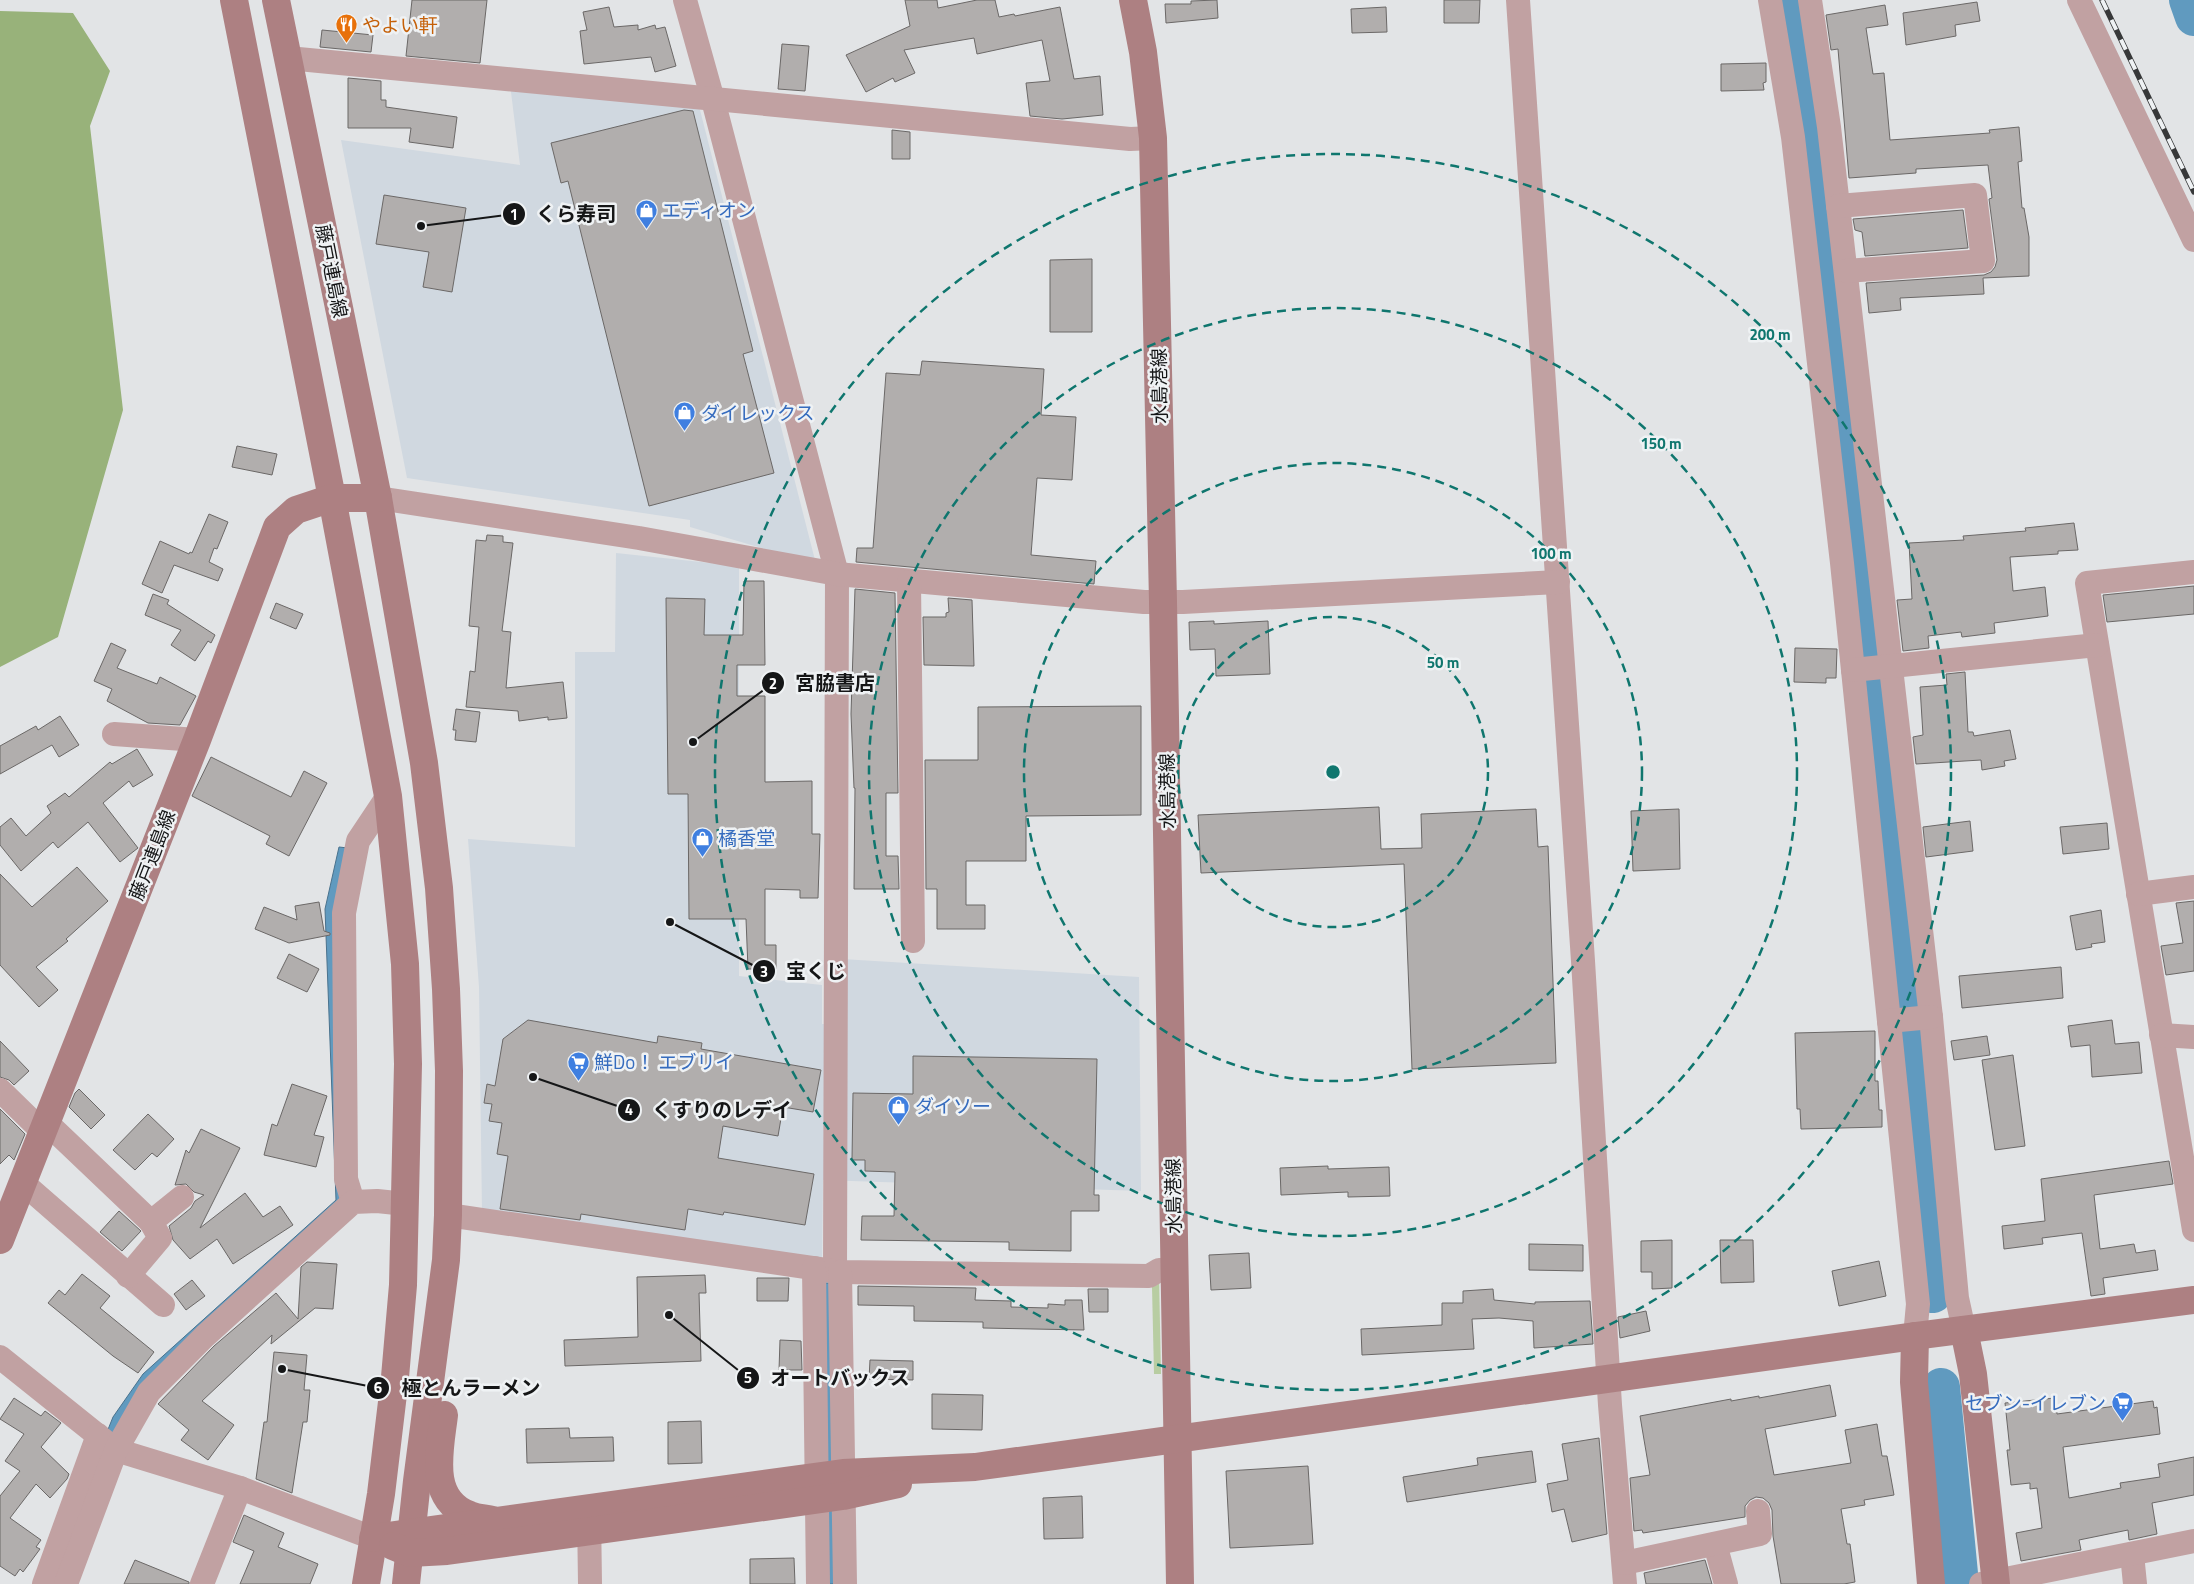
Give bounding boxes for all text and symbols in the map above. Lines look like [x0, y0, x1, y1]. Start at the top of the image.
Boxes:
place label: やよい軒 [362, 10, 438, 39]
restaurant icon: やよい軒 [334, 13, 358, 44]
place label: エディオン [662, 195, 756, 224]
callout: くら寿司 [501, 197, 626, 232]
text: くら寿司 [536, 198, 616, 229]
shop icon: エディオン [634, 198, 658, 229]
text: 1 [510, 203, 518, 226]
street label: 藤戸連島線 [309, 222, 356, 320]
text: 200 m [1749, 323, 1791, 346]
street label: 水島港線 [1143, 348, 1174, 424]
place label: ダイレックス [701, 398, 814, 427]
shop icon: ダイレックス [673, 401, 697, 432]
text: 150 m [1640, 432, 1682, 455]
text: 100 m [1530, 542, 1572, 565]
text: 50 m [1427, 651, 1459, 674]
callout: 宮脇書店 [760, 666, 885, 701]
text: 宮脇書店 [795, 667, 875, 698]
text: 2 [769, 672, 777, 695]
street label: 水島港線 [1151, 753, 1182, 829]
centre of rings [1324, 763, 1342, 781]
street label: 藤戸連島線 [121, 805, 182, 904]
place label: 橘香堂 [718, 823, 775, 852]
shop icon: 橘香堂 [690, 826, 714, 857]
callout: 宝くじ [751, 954, 856, 989]
text: 宝くじ [786, 955, 846, 986]
text: 3 [760, 960, 768, 983]
place label: 鮮Do！ エブリイ [594, 1047, 734, 1076]
supermarket icon: 鮮Do！ エブリイ [566, 1050, 590, 1081]
place label: ダイソー [915, 1091, 991, 1120]
callout: くすりのレデイ [617, 1092, 802, 1127]
text: くすりのレデイ [652, 1094, 792, 1125]
shop icon: ダイソー [887, 1094, 911, 1125]
text: 4 [625, 1098, 633, 1121]
street label: 水島港線 [1157, 1158, 1188, 1234]
callout: オートバックス [735, 1360, 920, 1395]
text: オートバックス [770, 1362, 910, 1393]
text: 5 [744, 1366, 752, 1389]
callout: 極とんラーメン [366, 1371, 551, 1406]
text: 極とんラーメン [401, 1372, 541, 1403]
text: 6 [374, 1376, 382, 1399]
place label: セブン-イレブン [1965, 1388, 2106, 1417]
supermarket icon: セブン-イレブン [2110, 1391, 2134, 1422]

